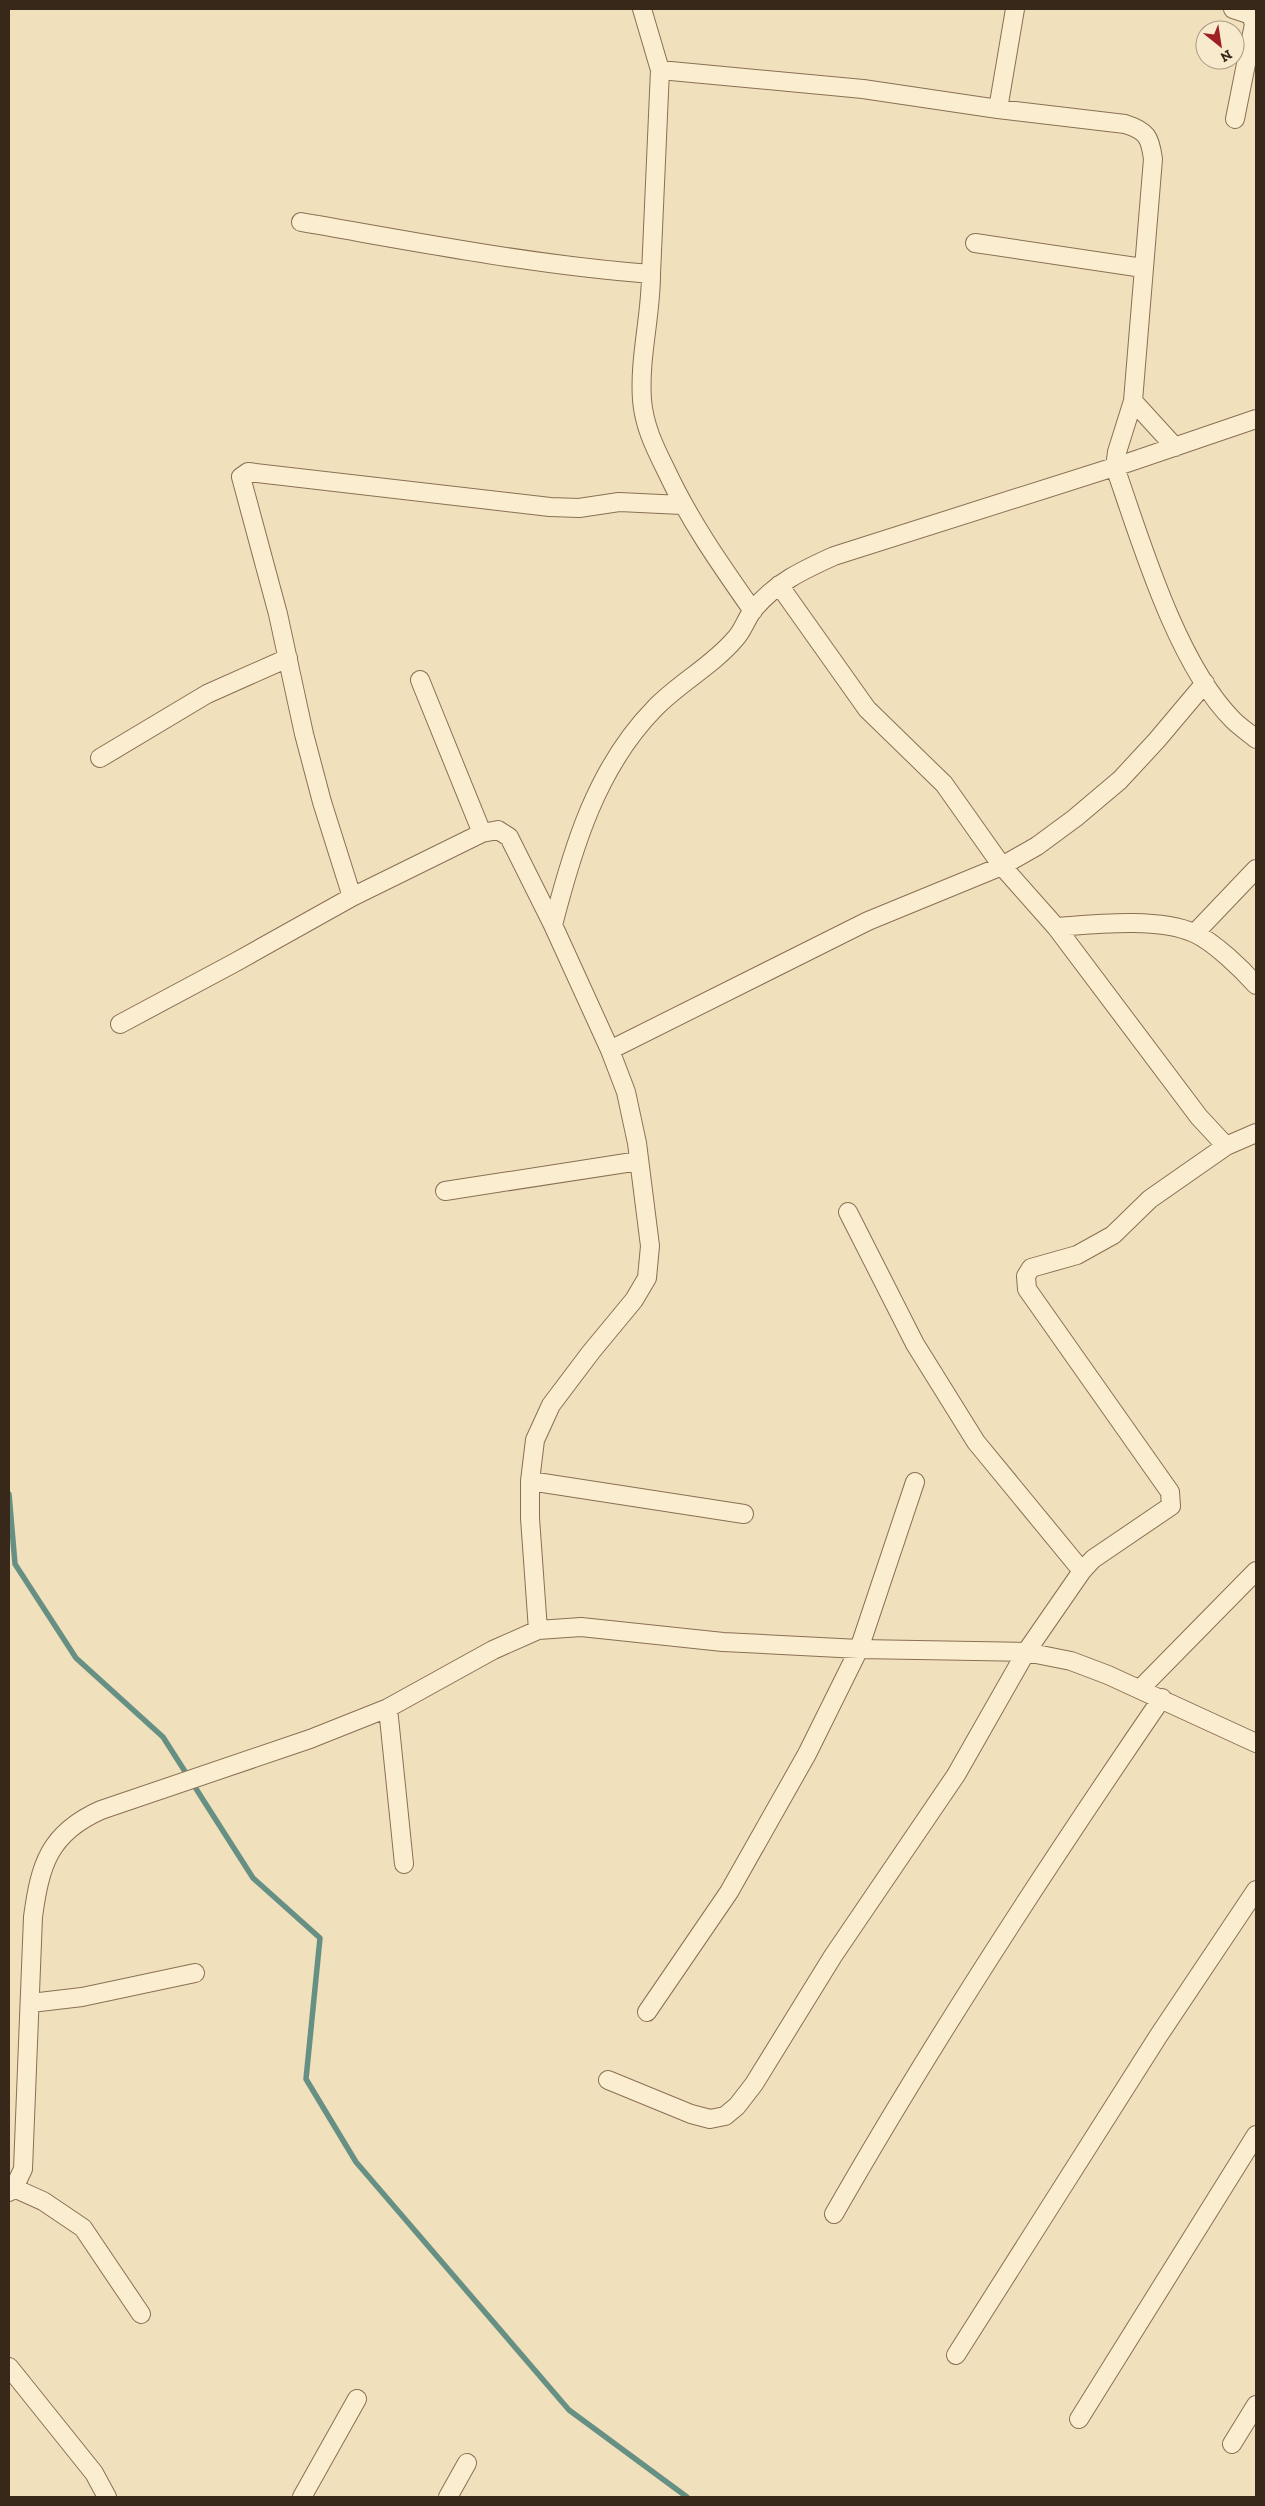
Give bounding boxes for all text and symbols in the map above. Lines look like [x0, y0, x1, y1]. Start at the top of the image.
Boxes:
north arrow [1195, 20, 1245, 70]
text: N [1217, 46, 1235, 66]

